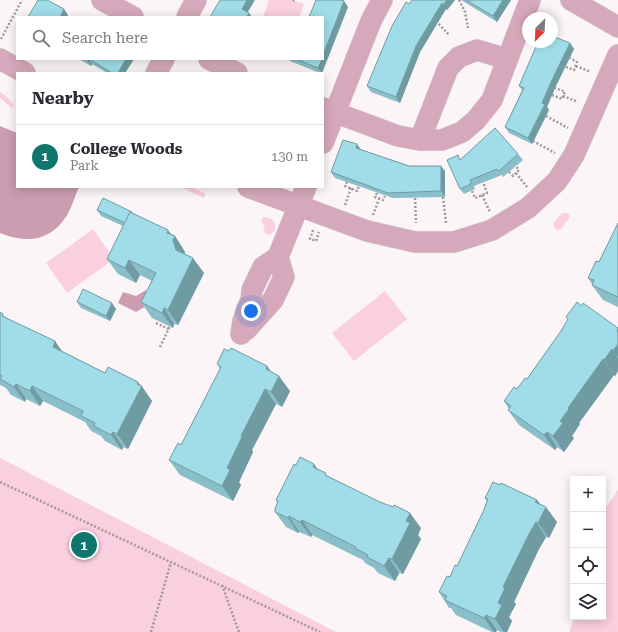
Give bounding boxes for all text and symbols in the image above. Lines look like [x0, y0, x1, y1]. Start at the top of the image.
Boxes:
north arrow [522, 12, 558, 48]
search box [16, 16, 324, 60]
icon: search [30, 27, 52, 49]
text: Search here [62, 29, 148, 47]
text: Nearby [32, 88, 94, 108]
text: College Woods [70, 140, 182, 158]
text: 1 [41, 149, 49, 164]
text: 130 m [271, 149, 308, 164]
text: Park [70, 158, 99, 173]
your location [241, 301, 261, 321]
map controls [570, 476, 606, 620]
button: + [570, 476, 606, 512]
button: − [570, 512, 606, 548]
pin: 1 [71, 530, 97, 560]
button: locate [570, 548, 606, 584]
button: layers [570, 584, 606, 620]

